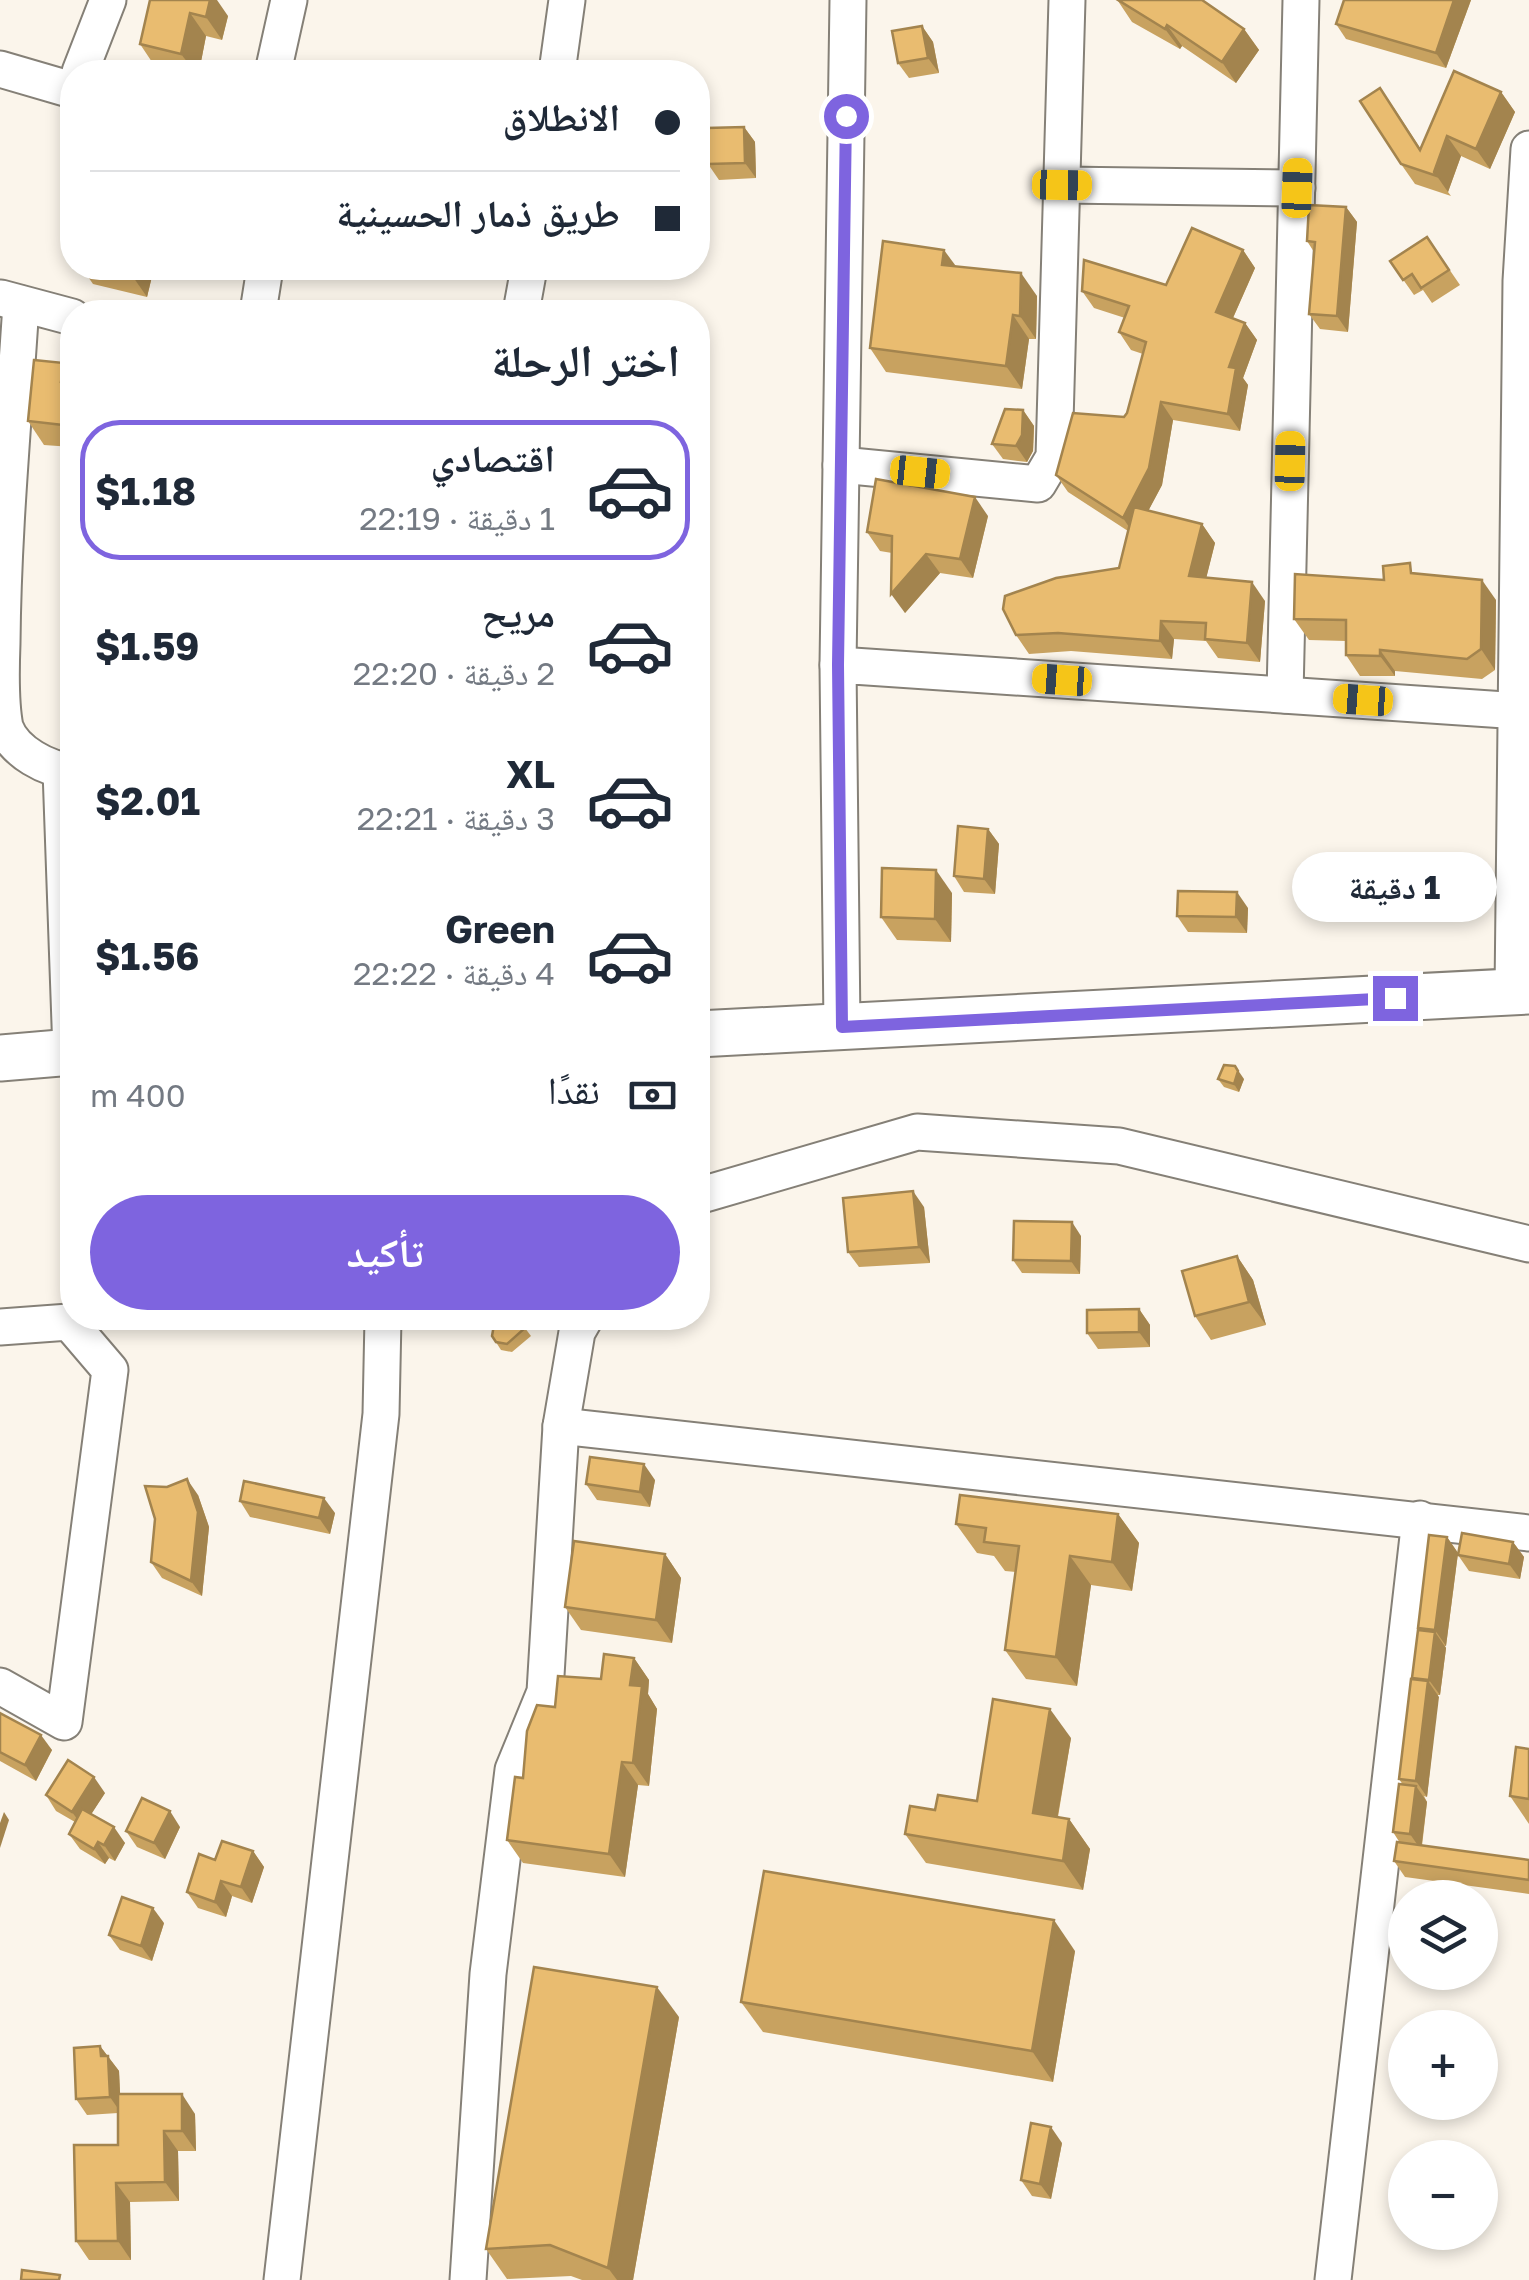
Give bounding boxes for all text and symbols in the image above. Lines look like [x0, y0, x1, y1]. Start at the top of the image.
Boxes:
text: الانطلاق [502, 94, 620, 139]
route start [824, 94, 869, 139]
car [1281, 157, 1313, 219]
car [1032, 169, 1092, 201]
text: طريق ذمار الحسينية [336, 190, 620, 235]
text: اختر الرحلة [491, 333, 680, 387]
car [1274, 431, 1306, 491]
text: اقتصادي [431, 435, 555, 480]
icon: car [585, 445, 675, 535]
car [889, 454, 951, 490]
text: $1.18 [95, 468, 196, 513]
text: 1 دقيقة · 22:19 [359, 499, 555, 537]
text: مريح [481, 590, 555, 635]
icon: car [585, 600, 675, 690]
text: $1.59 [95, 623, 200, 668]
text: 2 دقيقة · 22:20 [353, 654, 555, 692]
car [1031, 663, 1093, 697]
car [1332, 683, 1394, 717]
text: XL [506, 751, 555, 796]
icon: car [585, 755, 675, 845]
text: $2.01 [95, 778, 200, 823]
text: 3 دقيقة · 22:21 [357, 799, 555, 837]
callout: 1 دقيقة [1292, 853, 1498, 923]
text: 1 دقيقة [1349, 868, 1440, 906]
text: Green [445, 906, 555, 951]
icon: car [585, 910, 675, 1000]
text: $1.56 [95, 933, 200, 978]
text: 4 دقيقة · 22:22 [353, 954, 555, 992]
route end [1373, 976, 1418, 1021]
text: نقدًا [548, 1067, 600, 1112]
icon: cash [625, 1068, 680, 1123]
text: 400 m [90, 1076, 186, 1114]
button: تأكيد [90, 1195, 680, 1310]
map controls [1388, 1880, 1498, 2250]
button: layers [1388, 1880, 1498, 1990]
button: + [1388, 2010, 1498, 2120]
button: − [1388, 2140, 1498, 2250]

